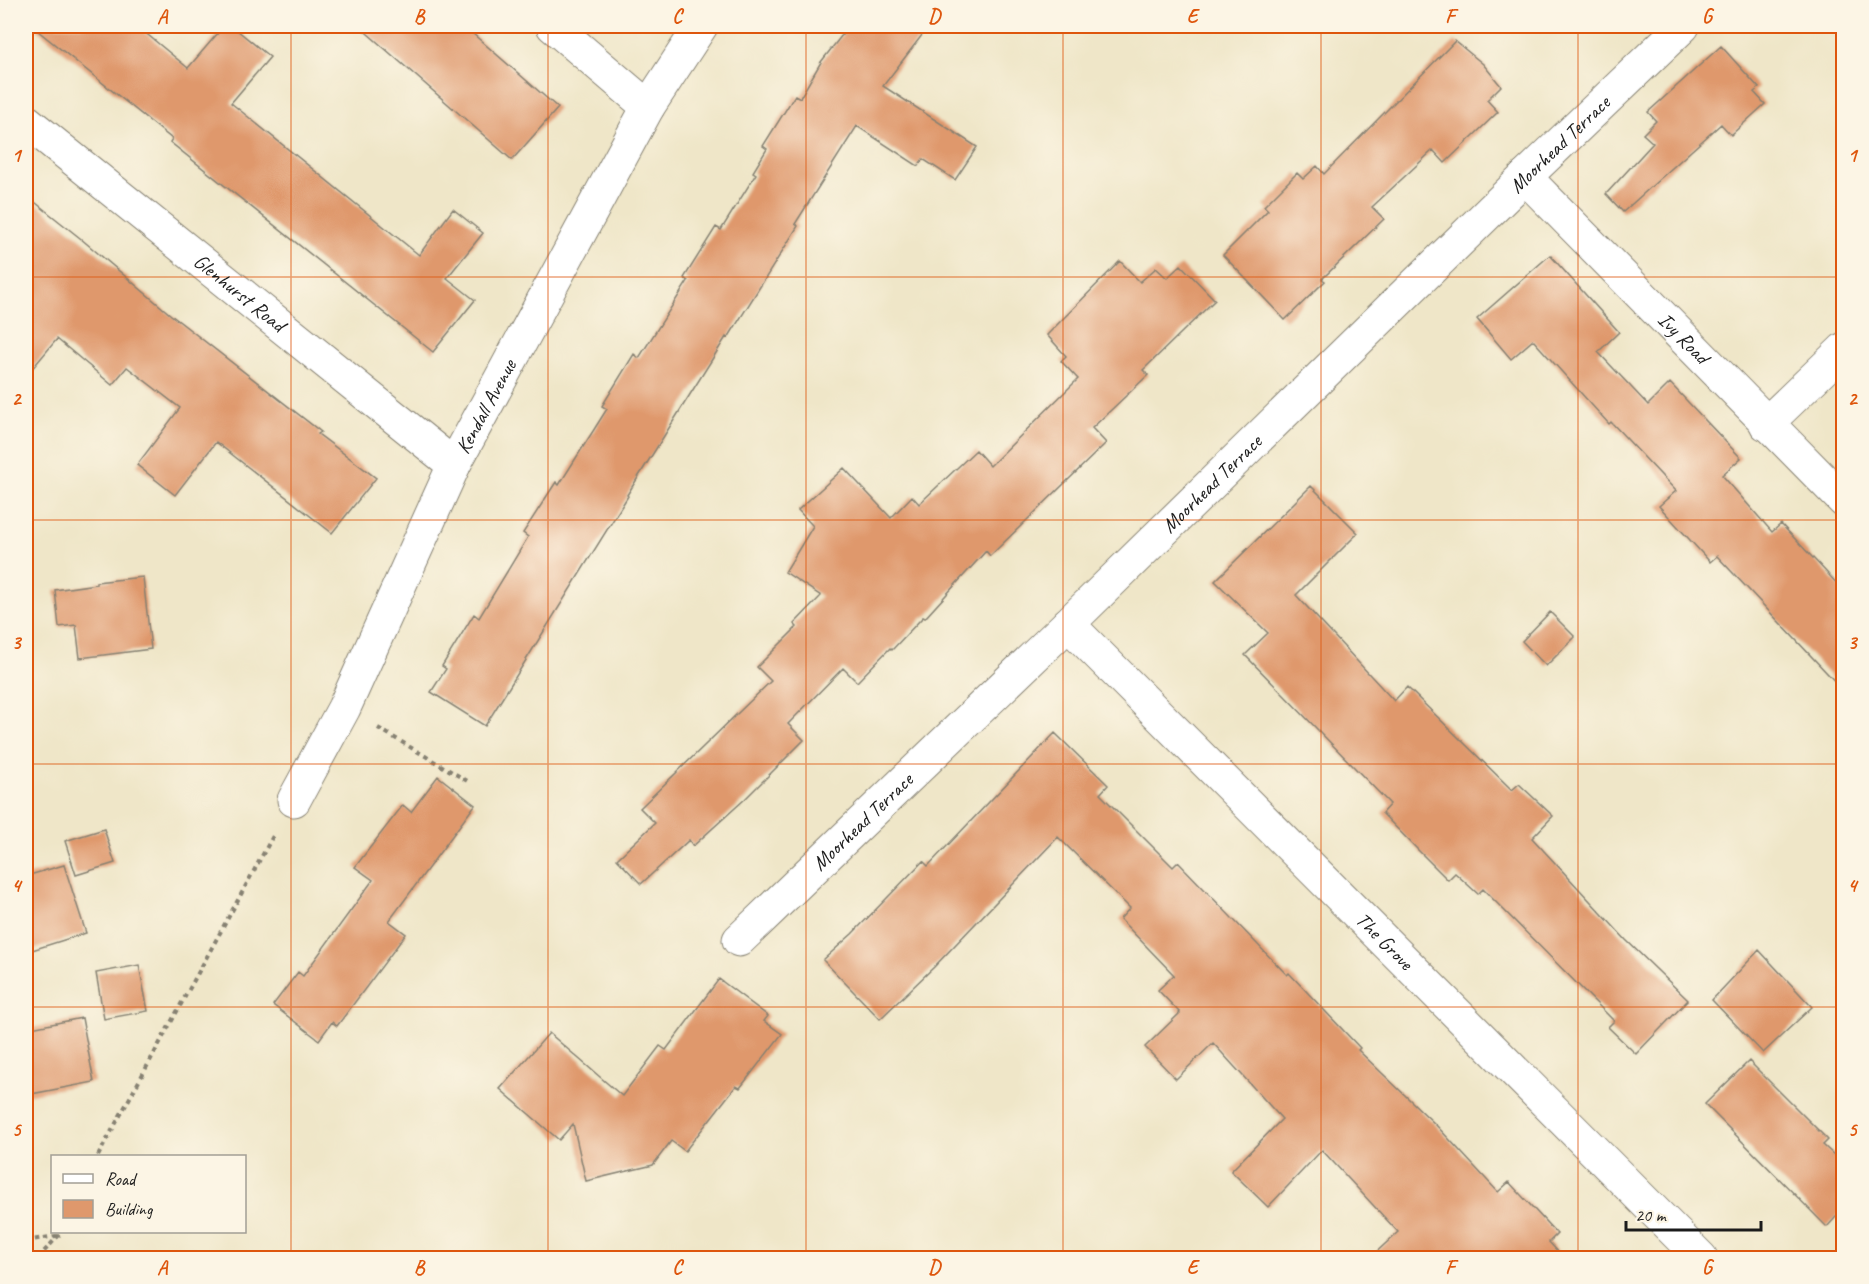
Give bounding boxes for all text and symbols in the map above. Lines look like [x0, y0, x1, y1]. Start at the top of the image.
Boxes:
text: A [157, 4, 169, 29]
text: B [414, 4, 426, 29]
text: C [672, 4, 684, 29]
text: D [928, 4, 942, 29]
text: E [1187, 4, 1201, 29]
text: F [1445, 4, 1459, 29]
text: G [1702, 4, 1715, 29]
street label: Moorhead Terrace [1503, 88, 1617, 199]
text: 1 [12, 143, 23, 168]
text: 1 [1848, 143, 1859, 168]
street label: Glenhurst Road [188, 248, 294, 340]
street label: Ivy Road [1652, 307, 1717, 371]
street label: Kendall Avenue [450, 354, 522, 458]
text: 2 [12, 386, 23, 411]
text: 2 [1848, 386, 1859, 411]
street label: Moorhead Terrace [1156, 427, 1269, 538]
text: 3 [12, 630, 23, 655]
text: 3 [1848, 630, 1859, 655]
street label: Moorhead Terrace [806, 766, 920, 876]
text: 4 [12, 873, 24, 898]
text: 4 [1848, 873, 1860, 898]
street label: The Grove [1350, 907, 1420, 976]
text: 5 [12, 1117, 23, 1142]
text: 5 [1848, 1117, 1859, 1142]
legend [51, 1155, 246, 1233]
text: Road [105, 1168, 138, 1190]
scale bar [1626, 1194, 1761, 1232]
text: Building [105, 1198, 154, 1220]
text: 20 m [1635, 1204, 1668, 1226]
text: A [157, 1255, 169, 1280]
text: B [414, 1255, 426, 1280]
text: C [672, 1255, 684, 1280]
text: D [928, 1255, 942, 1280]
text: E [1187, 1255, 1201, 1280]
text: F [1445, 1255, 1459, 1280]
text: G [1702, 1255, 1715, 1280]

